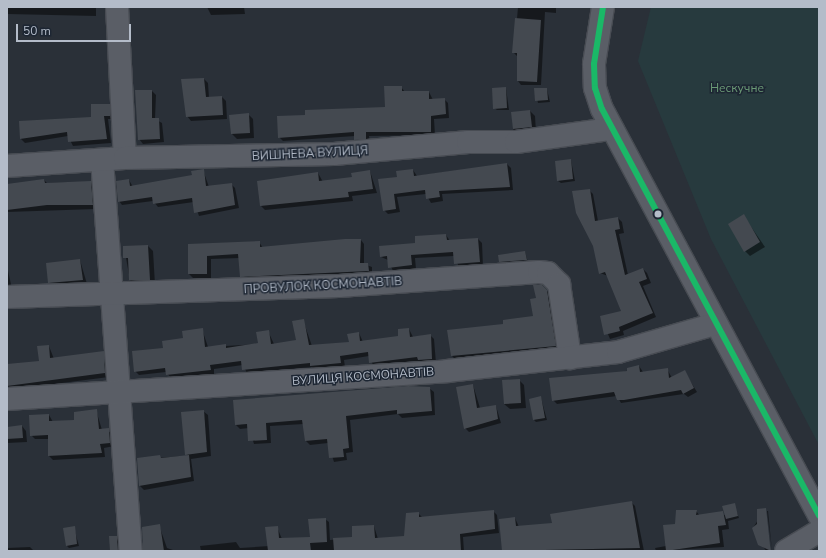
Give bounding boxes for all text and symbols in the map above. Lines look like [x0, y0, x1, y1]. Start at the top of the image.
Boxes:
scale bar [18, 16, 133, 42]
text: 50 m [23, 23, 51, 39]
park label: Нескучне [710, 82, 764, 96]
street label: ВИШНЕВА ВУЛИЦЯ [252, 144, 368, 164]
unlabelled marker [653, 209, 663, 219]
street label: ПРОВУЛОК КОСМОНАВТІВ [243, 275, 403, 297]
street label: ВУЛИЦЯ КОСМОНАВТІВ [291, 365, 435, 389]

